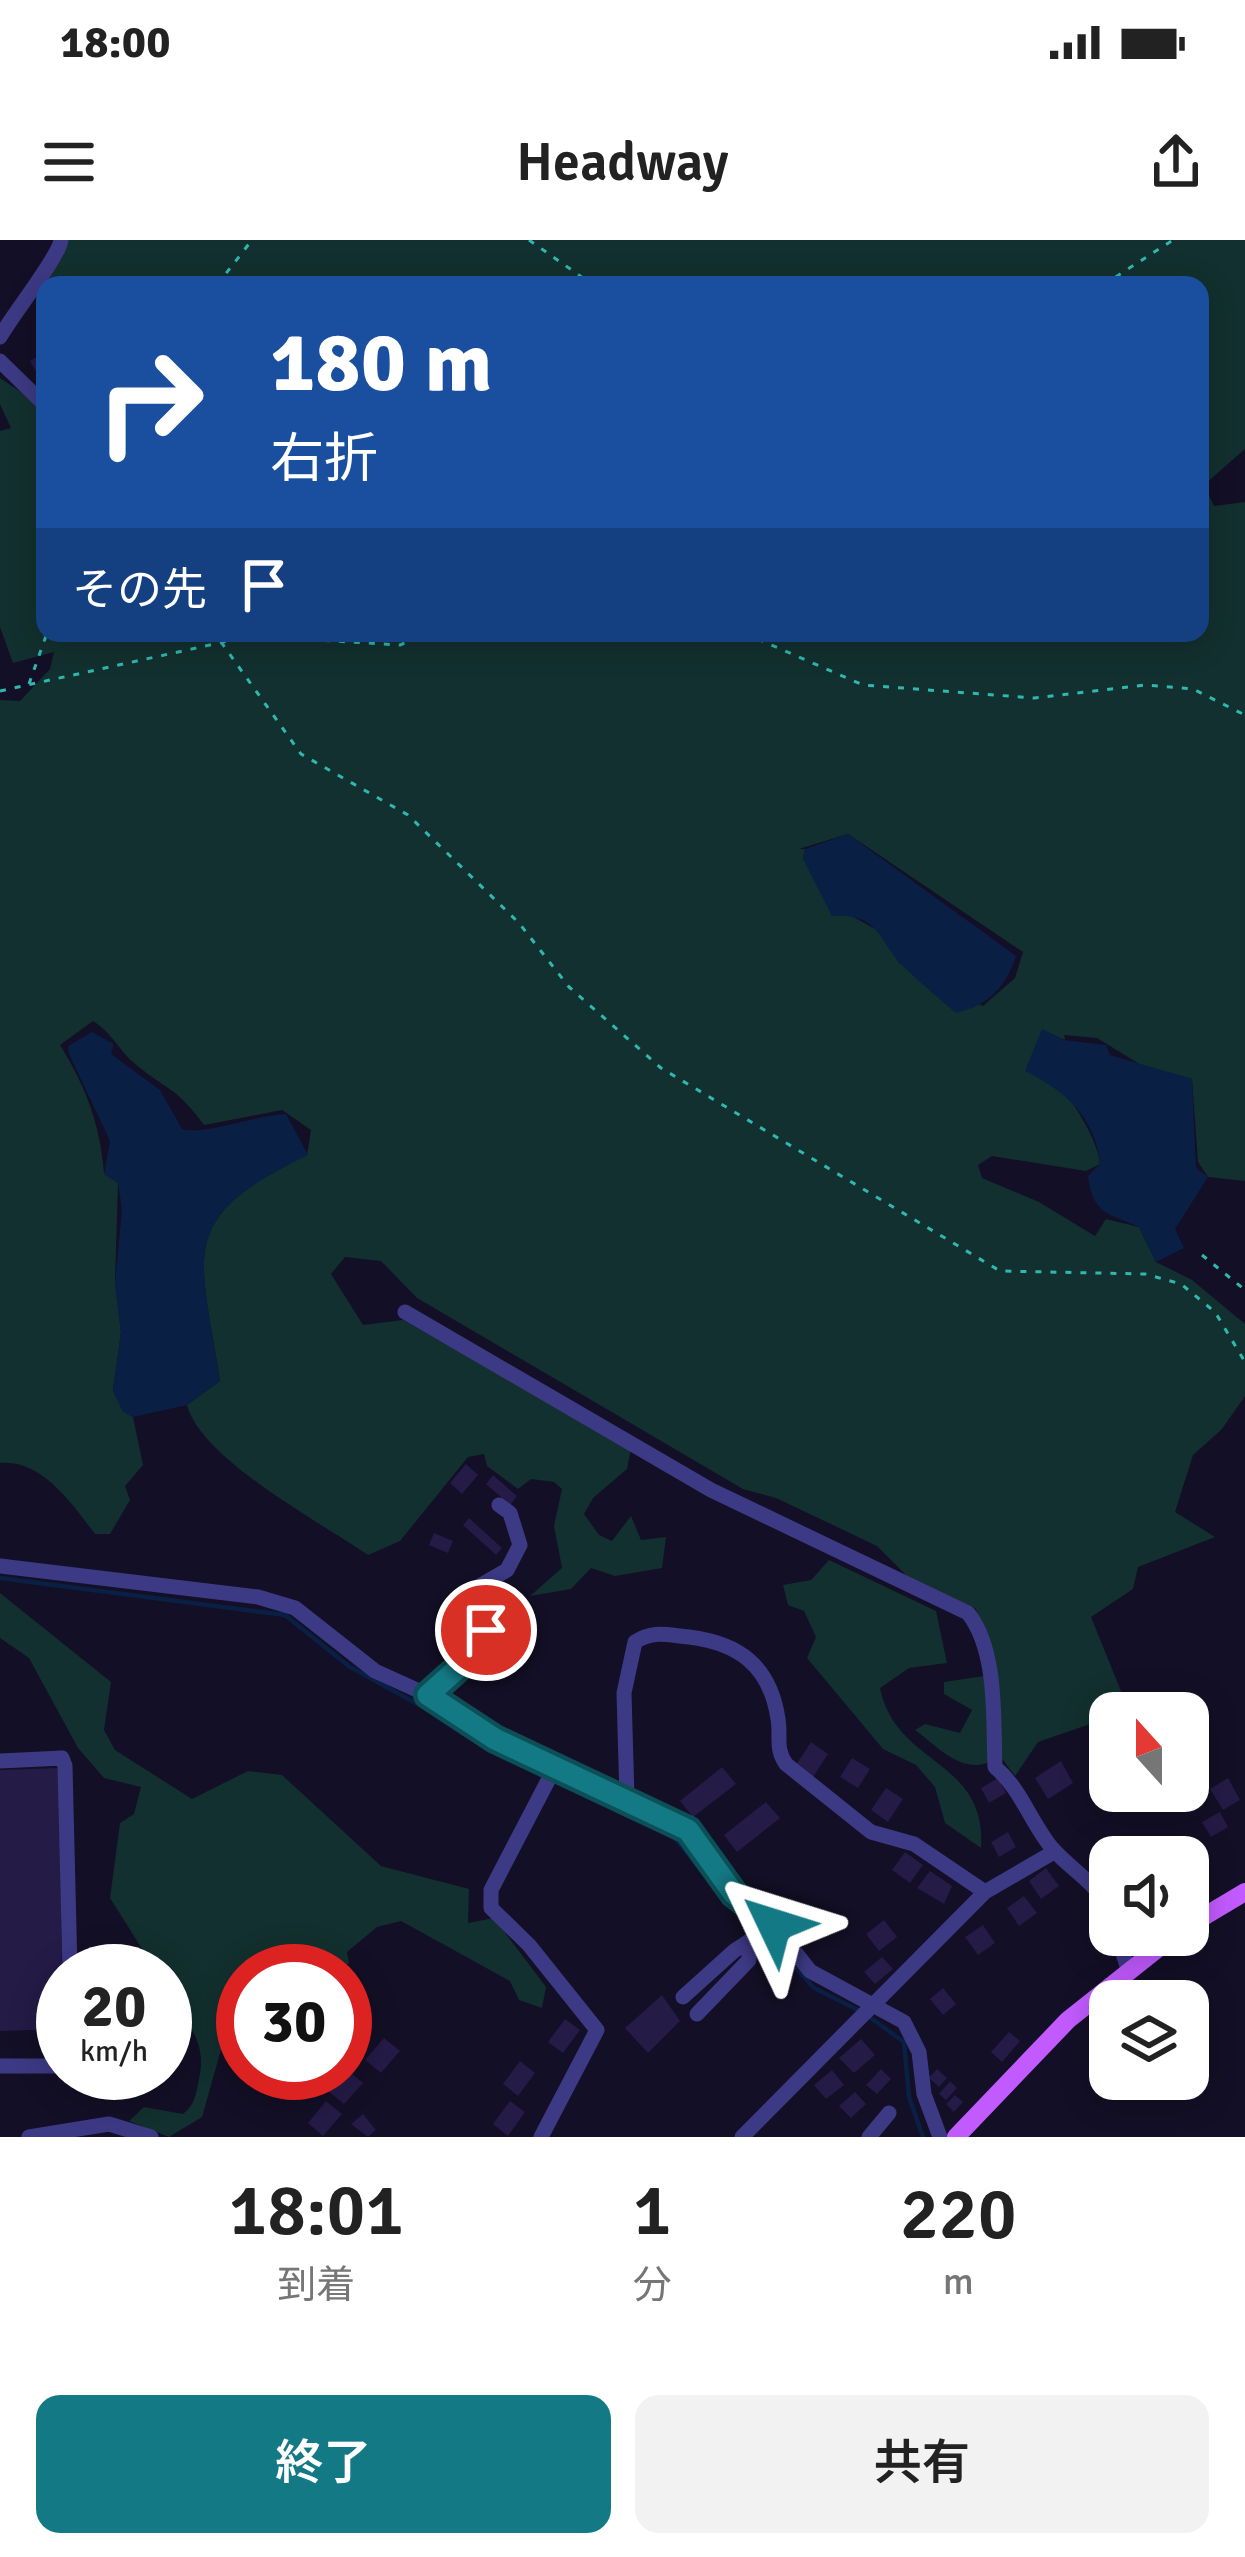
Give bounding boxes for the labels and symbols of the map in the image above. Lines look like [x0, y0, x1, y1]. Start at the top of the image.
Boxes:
pin [435, 1579, 537, 1681]
north arrow [1089, 1692, 1209, 1812]
position arrow [711, 1862, 837, 1988]
speed limit sign: 30 [216, 1944, 372, 2100]

